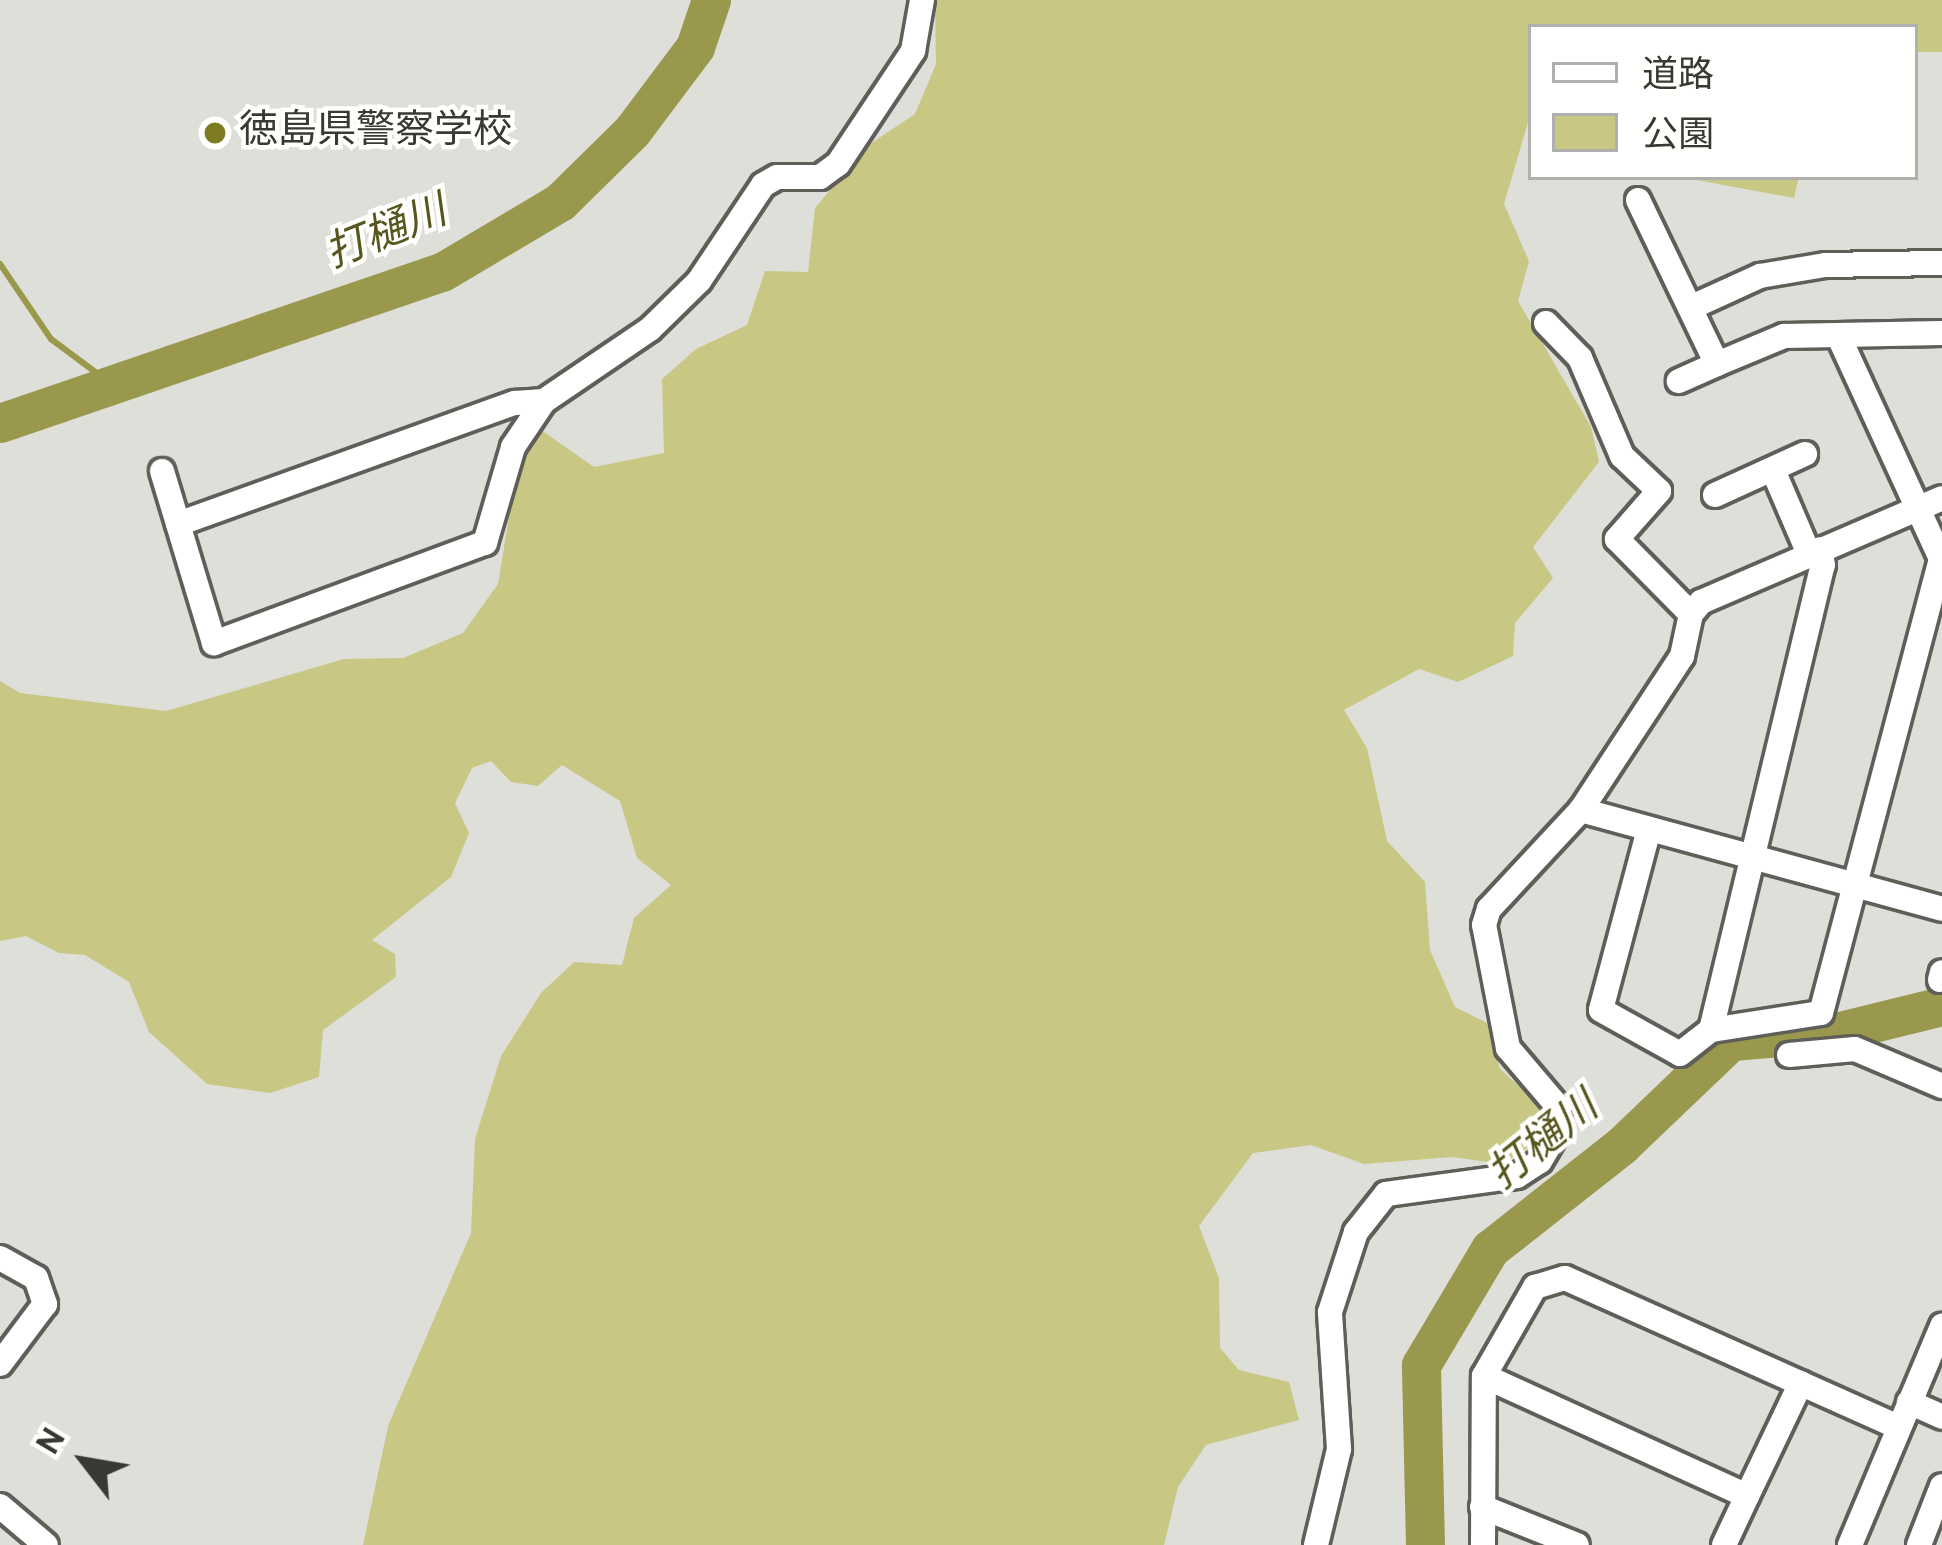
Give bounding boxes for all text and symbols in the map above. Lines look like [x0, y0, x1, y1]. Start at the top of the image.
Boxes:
legend [1528, 24, 1918, 180]
text: 道路 [1642, 54, 1714, 100]
place label: 徳島県警察学校 [239, 110, 512, 156]
text: 公園 [1642, 114, 1714, 160]
marker: 徳島県警察学校 [202, 120, 228, 146]
water label: 打樋川 [319, 188, 455, 282]
water label: 打樋川 [1480, 1084, 1610, 1202]
north arrow [24, 1401, 144, 1521]
text: N [29, 1421, 77, 1463]

